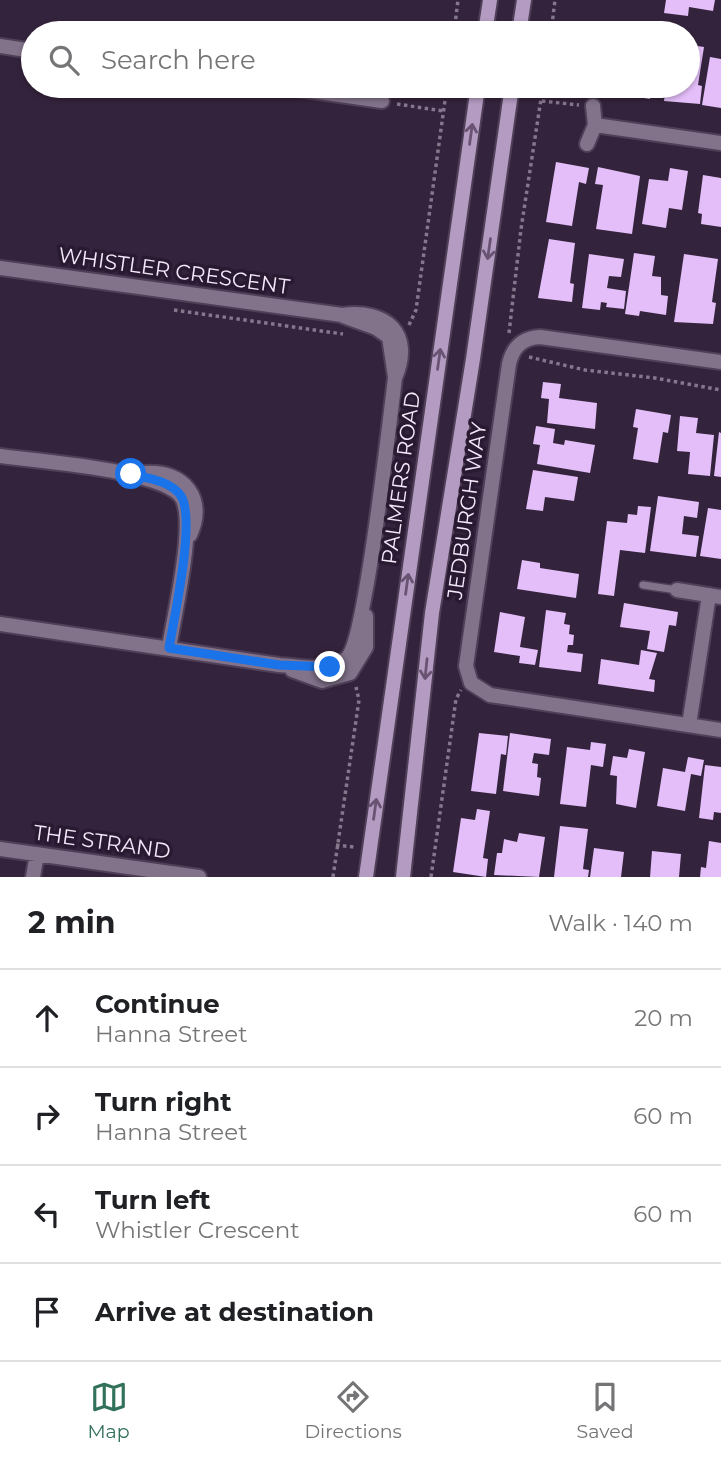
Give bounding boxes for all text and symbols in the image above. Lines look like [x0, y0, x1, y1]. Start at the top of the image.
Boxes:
search box [21, 21, 700, 98]
icon: search [45, 41, 83, 79]
text: Search here [101, 44, 256, 76]
one-way arrow [465, 123, 478, 146]
one-way arrow [482, 237, 495, 260]
street label: WHISTLER CRESCENT [57, 242, 291, 299]
one-way arrow [433, 348, 446, 371]
street label: PALMERS ROAD [376, 390, 425, 566]
street label: JEDBURGH WAY [442, 420, 491, 602]
route start [115, 458, 146, 489]
one-way arrow [401, 573, 414, 596]
route end [314, 651, 345, 682]
one-way arrow [419, 657, 432, 680]
one-way arrow [369, 799, 382, 821]
street label: THE STRAND [32, 820, 172, 863]
text: 2 min [28, 904, 115, 941]
text: Walk · 140 m [548, 909, 693, 937]
text: Continue [95, 988, 220, 1020]
icon: ahead [28, 999, 66, 1037]
text: 20 m [634, 1004, 693, 1032]
text: Hanna Street [95, 1020, 248, 1048]
text: Turn right [95, 1086, 231, 1118]
icon: right [28, 1097, 66, 1135]
text: 60 m [633, 1102, 693, 1130]
text: Hanna Street [95, 1118, 248, 1146]
text: Turn left [95, 1184, 211, 1216]
icon: left [28, 1195, 66, 1233]
text: 60 m [633, 1200, 693, 1228]
text: Whistler Crescent [95, 1216, 300, 1244]
icon: arrive [28, 1293, 66, 1331]
text: Arrive at destination [95, 1296, 374, 1328]
tab: Map [87, 1378, 130, 1443]
tab: Directions [304, 1378, 402, 1443]
tab: Saved [577, 1378, 634, 1443]

